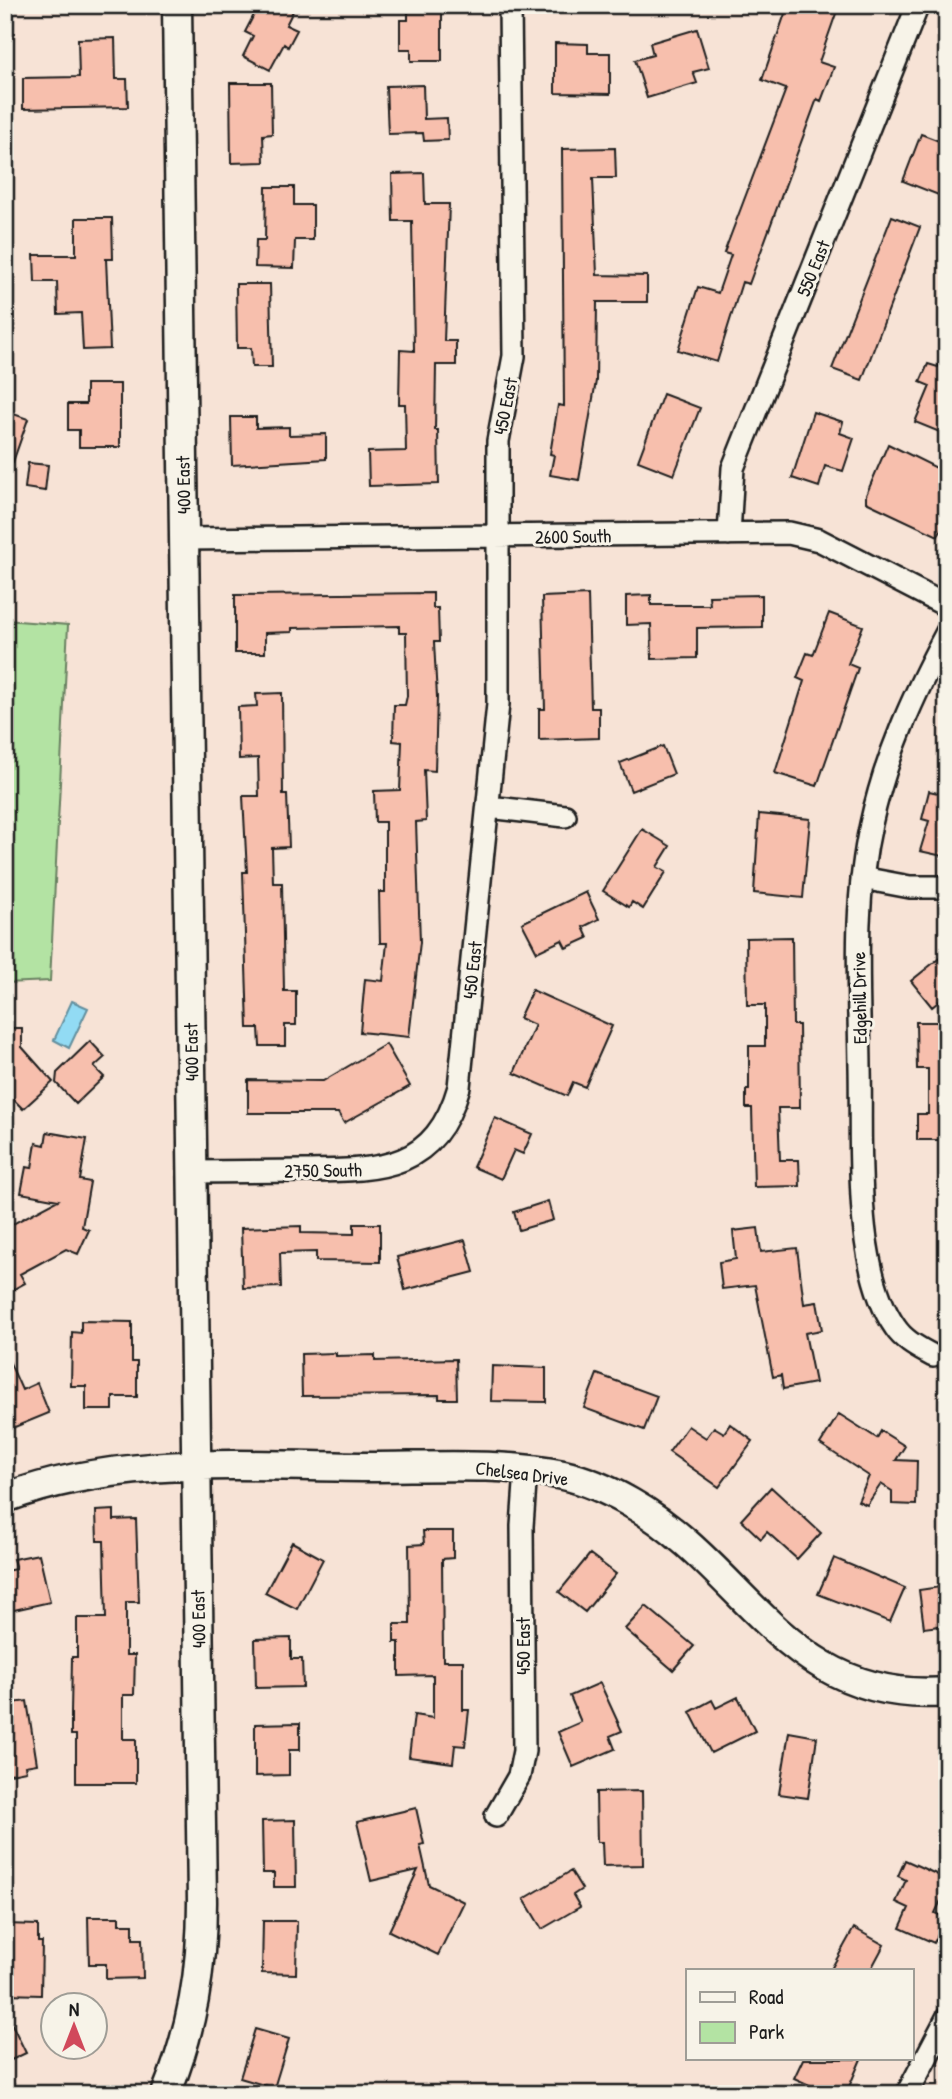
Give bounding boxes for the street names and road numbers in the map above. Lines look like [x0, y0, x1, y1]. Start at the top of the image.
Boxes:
street label: 550 East [790, 236, 836, 300]
street label: 450 East [487, 375, 523, 437]
street label: 400 East [169, 455, 197, 514]
street label: 2600 South [535, 522, 611, 550]
street label: 450 East [456, 939, 488, 1000]
street label: Edgehill Drive [845, 951, 873, 1044]
street label: 400 East [177, 1022, 205, 1081]
street label: 2750 South [284, 1156, 362, 1184]
street label: Chelsea Drive [474, 1454, 570, 1492]
street label: 400 East [184, 1589, 212, 1648]
street label: 450 East [510, 1617, 536, 1675]

